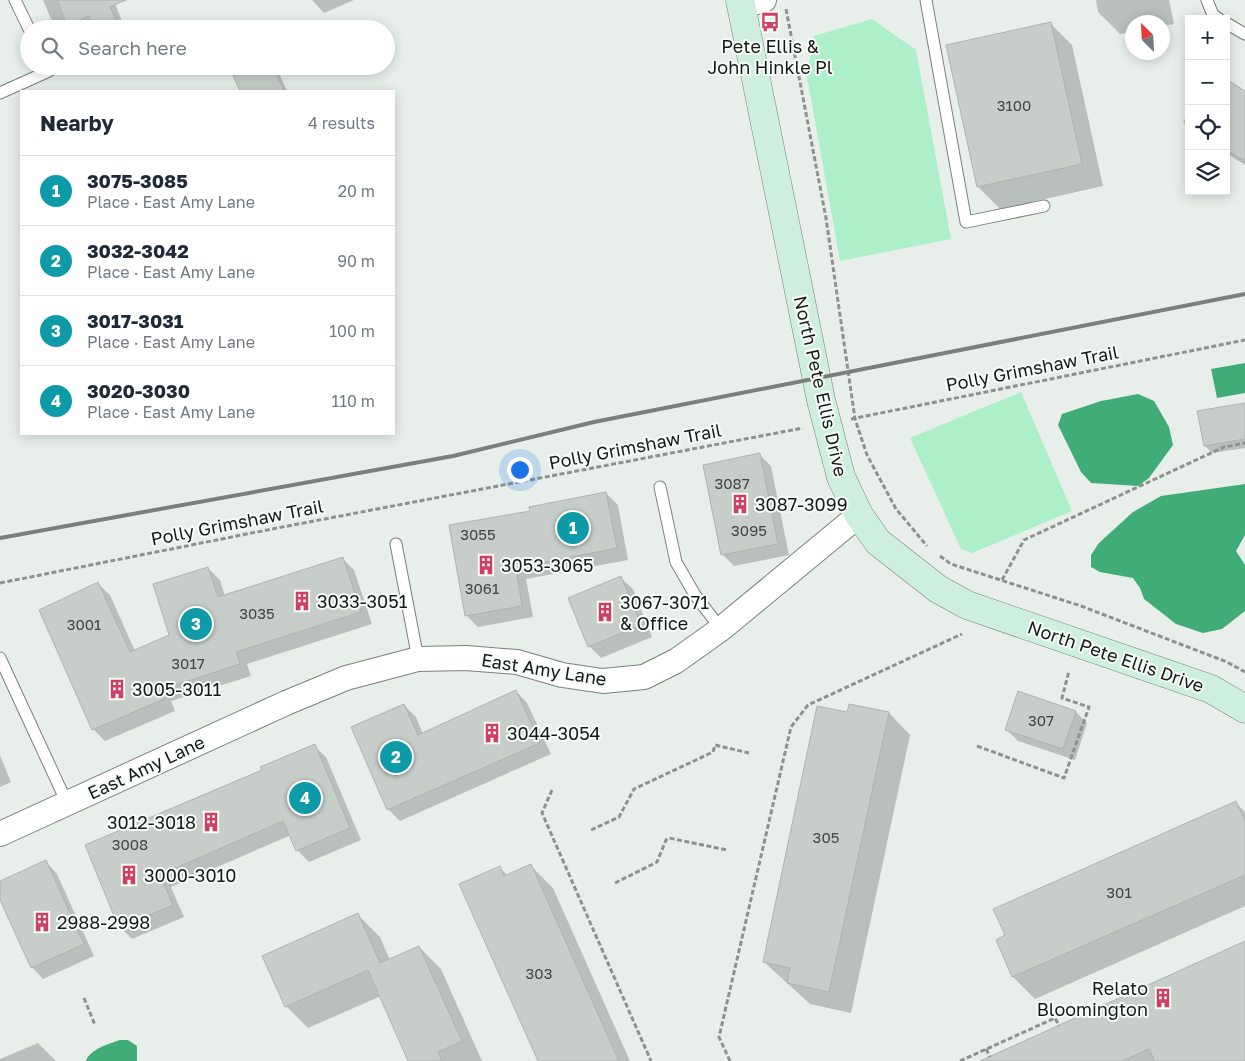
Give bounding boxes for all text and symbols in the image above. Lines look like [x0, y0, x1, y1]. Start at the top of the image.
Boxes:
bus stop icon: Pete Ellis & John Hinkle Pl [759, 11, 781, 33]
north arrow [1125, 15, 1170, 60]
map controls [1185, 15, 1230, 195]
button: + [1185, 15, 1230, 60]
search box [20, 20, 395, 75]
icon: search [38, 34, 66, 62]
place label: Pete Ellis & John Hinkle Pl [707, 35, 833, 78]
text: Search here [78, 36, 187, 59]
button: − [1185, 60, 1230, 105]
house number: 3100 [997, 96, 1031, 114]
button: locate [1185, 105, 1230, 150]
text: Nearby [40, 110, 114, 136]
text: 4 results [308, 113, 375, 133]
button: layers [1185, 150, 1230, 195]
text: 3075-3085 [87, 169, 188, 192]
text: 1 [52, 181, 60, 201]
text: 20 m [338, 181, 375, 201]
text: Place · East Amy Lane [87, 192, 255, 212]
text: 3032-3042 [87, 239, 189, 262]
text: 2 [51, 251, 61, 271]
text: 90 m [337, 251, 375, 271]
text: Place · East Amy Lane [87, 262, 255, 282]
street label: North Pete Ellis Drive [789, 293, 853, 479]
text: 3017-3031 [87, 309, 184, 332]
text: 3 [51, 321, 61, 341]
text: 100 m [329, 321, 375, 341]
text: Place · East Amy Lane [87, 332, 255, 352]
street label: Polly Grimshaw Trail [944, 340, 1120, 396]
text: 3020-3030 [87, 379, 190, 402]
text: 4 [51, 391, 61, 411]
text: 110 m [331, 391, 375, 411]
text: Place · East Amy Lane [87, 402, 255, 422]
street label: Polly Grimshaw Trail [547, 418, 723, 474]
your location [507, 457, 533, 483]
house number: 3087 [714, 474, 750, 492]
building icon: 3087-3099 [729, 493, 751, 515]
place label: 3087-3099 [755, 493, 848, 515]
street label: Polly Grimshaw Trail [149, 494, 325, 550]
pin: 1 [557, 509, 589, 547]
house number: 3095 [731, 521, 767, 539]
house number: 3055 [460, 525, 496, 543]
building icon: 3053-3065 [475, 554, 497, 576]
place label: 3053-3065 [501, 554, 594, 576]
house number: 3061 [465, 579, 499, 597]
building icon: 3033-3051 [291, 590, 313, 612]
place label: 3033-3051 [317, 590, 408, 612]
place label: 3067-3071 & Office [620, 591, 709, 634]
building icon: 3067-3071 & Office [594, 601, 616, 623]
house number: 3035 [239, 604, 275, 622]
pin: 3 [180, 605, 212, 643]
house number: 3001 [67, 615, 101, 633]
street label: North Pete Ellis Drive [1025, 616, 1207, 696]
street label: East Amy Lane [480, 648, 608, 690]
house number: 3017 [171, 654, 205, 672]
building icon: 3005-3011 [106, 678, 128, 700]
place label: 3005-3011 [132, 678, 222, 700]
house number: 307 [1028, 711, 1054, 729]
building icon: 3044-3054 [481, 722, 503, 744]
place label: 3044-3054 [507, 722, 601, 744]
street label: East Amy Lane [84, 730, 208, 804]
pin: 2 [380, 738, 412, 776]
pin: 4 [289, 779, 321, 817]
place label: 3012-3018 [107, 811, 196, 833]
building icon: 3012-3018 [200, 811, 222, 833]
house number: 305 [813, 828, 839, 846]
house number: 3008 [112, 835, 148, 853]
building icon: 3000-3010 [118, 864, 140, 886]
place label: 3000-3010 [144, 864, 236, 886]
house number: 301 [1106, 883, 1132, 901]
building icon: 2988-2998 [31, 911, 53, 933]
place label: 2988-2998 [57, 911, 150, 933]
house number: 303 [526, 964, 552, 982]
place label: Relato Bloomington [1037, 977, 1148, 1020]
building icon: Relato Bloomington [1152, 987, 1174, 1009]

